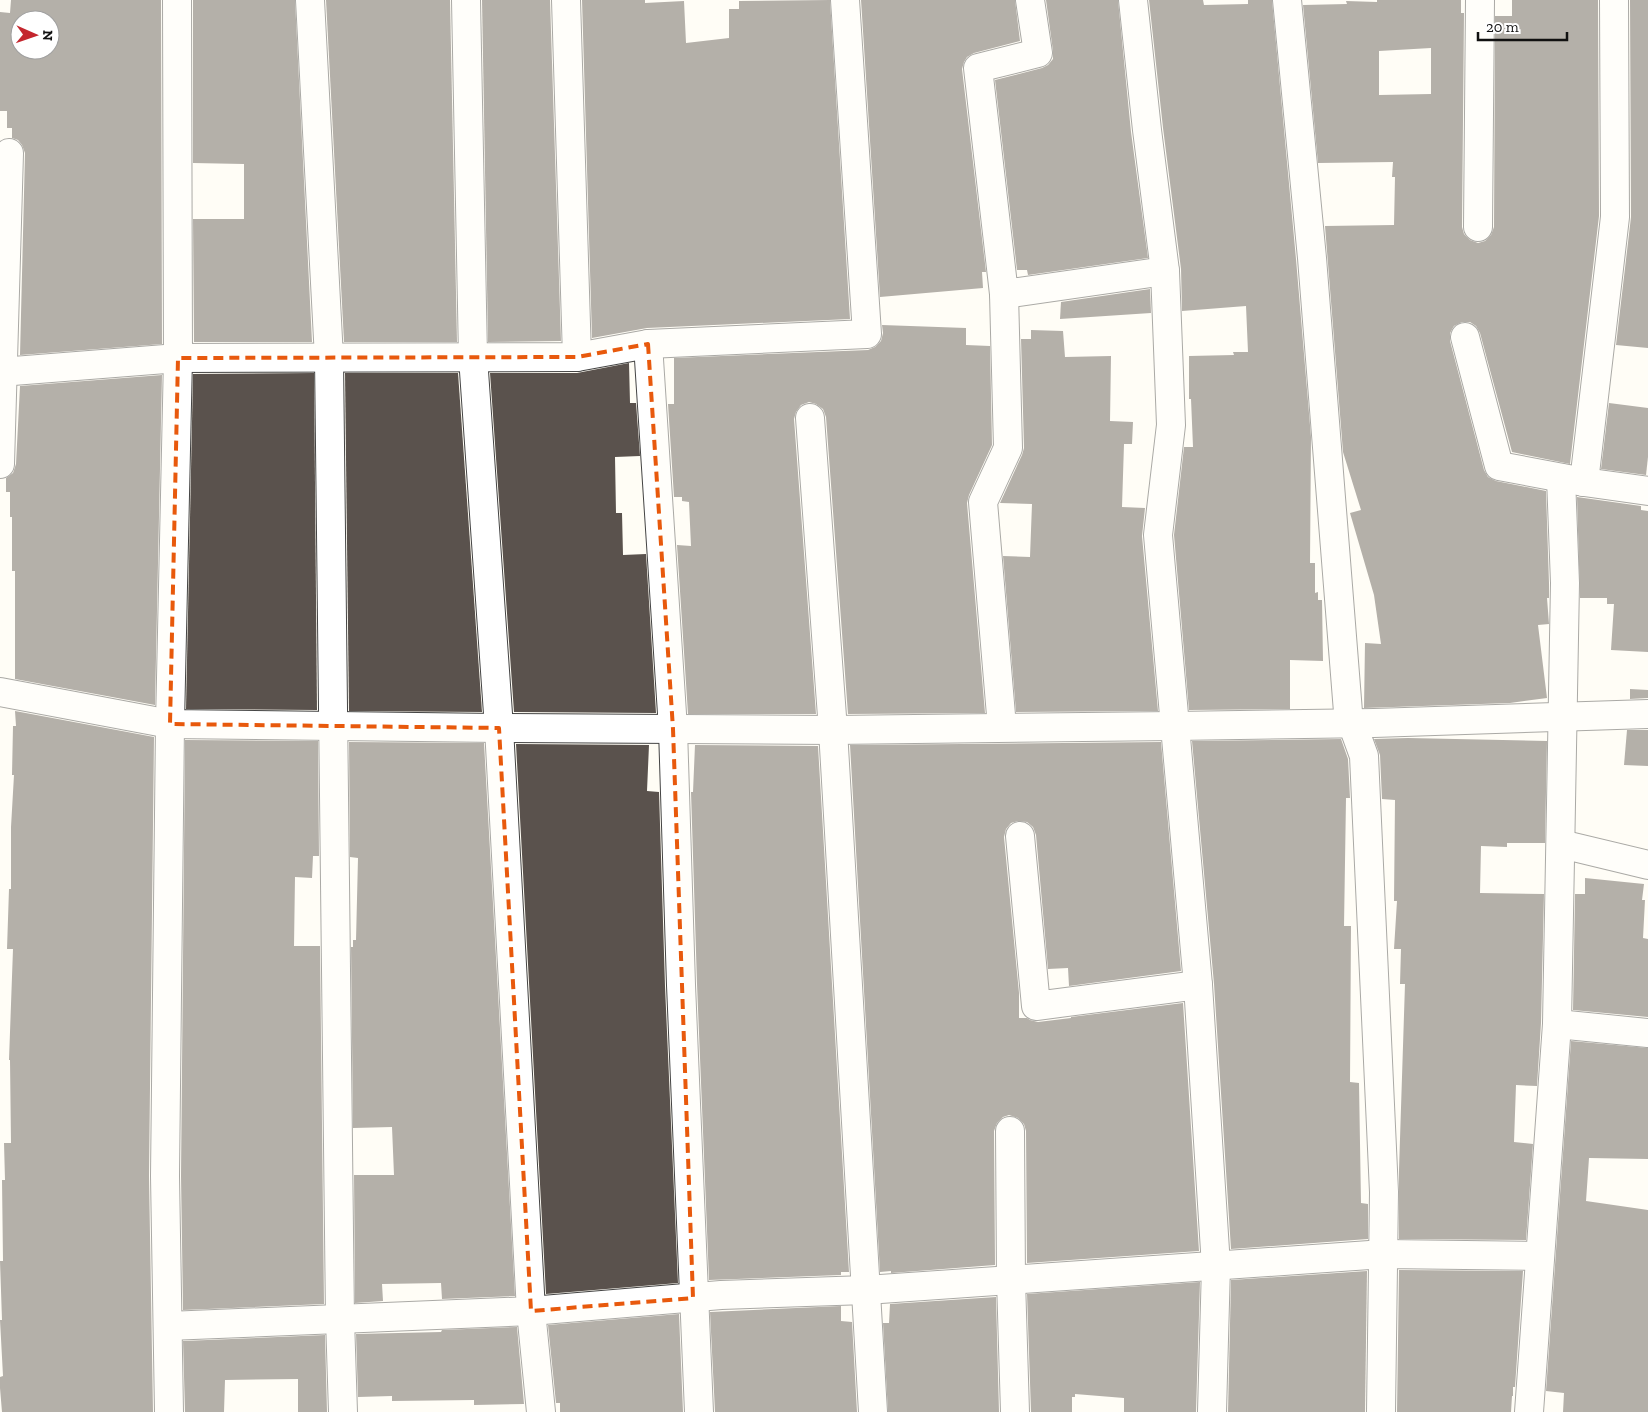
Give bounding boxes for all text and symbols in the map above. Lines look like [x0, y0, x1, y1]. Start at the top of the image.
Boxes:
north arrow [10, 10, 60, 60]
scale bar [1478, 10, 1567, 42]
text: 20 m [1486, 18, 1519, 36]
text: N [39, 30, 56, 41]

